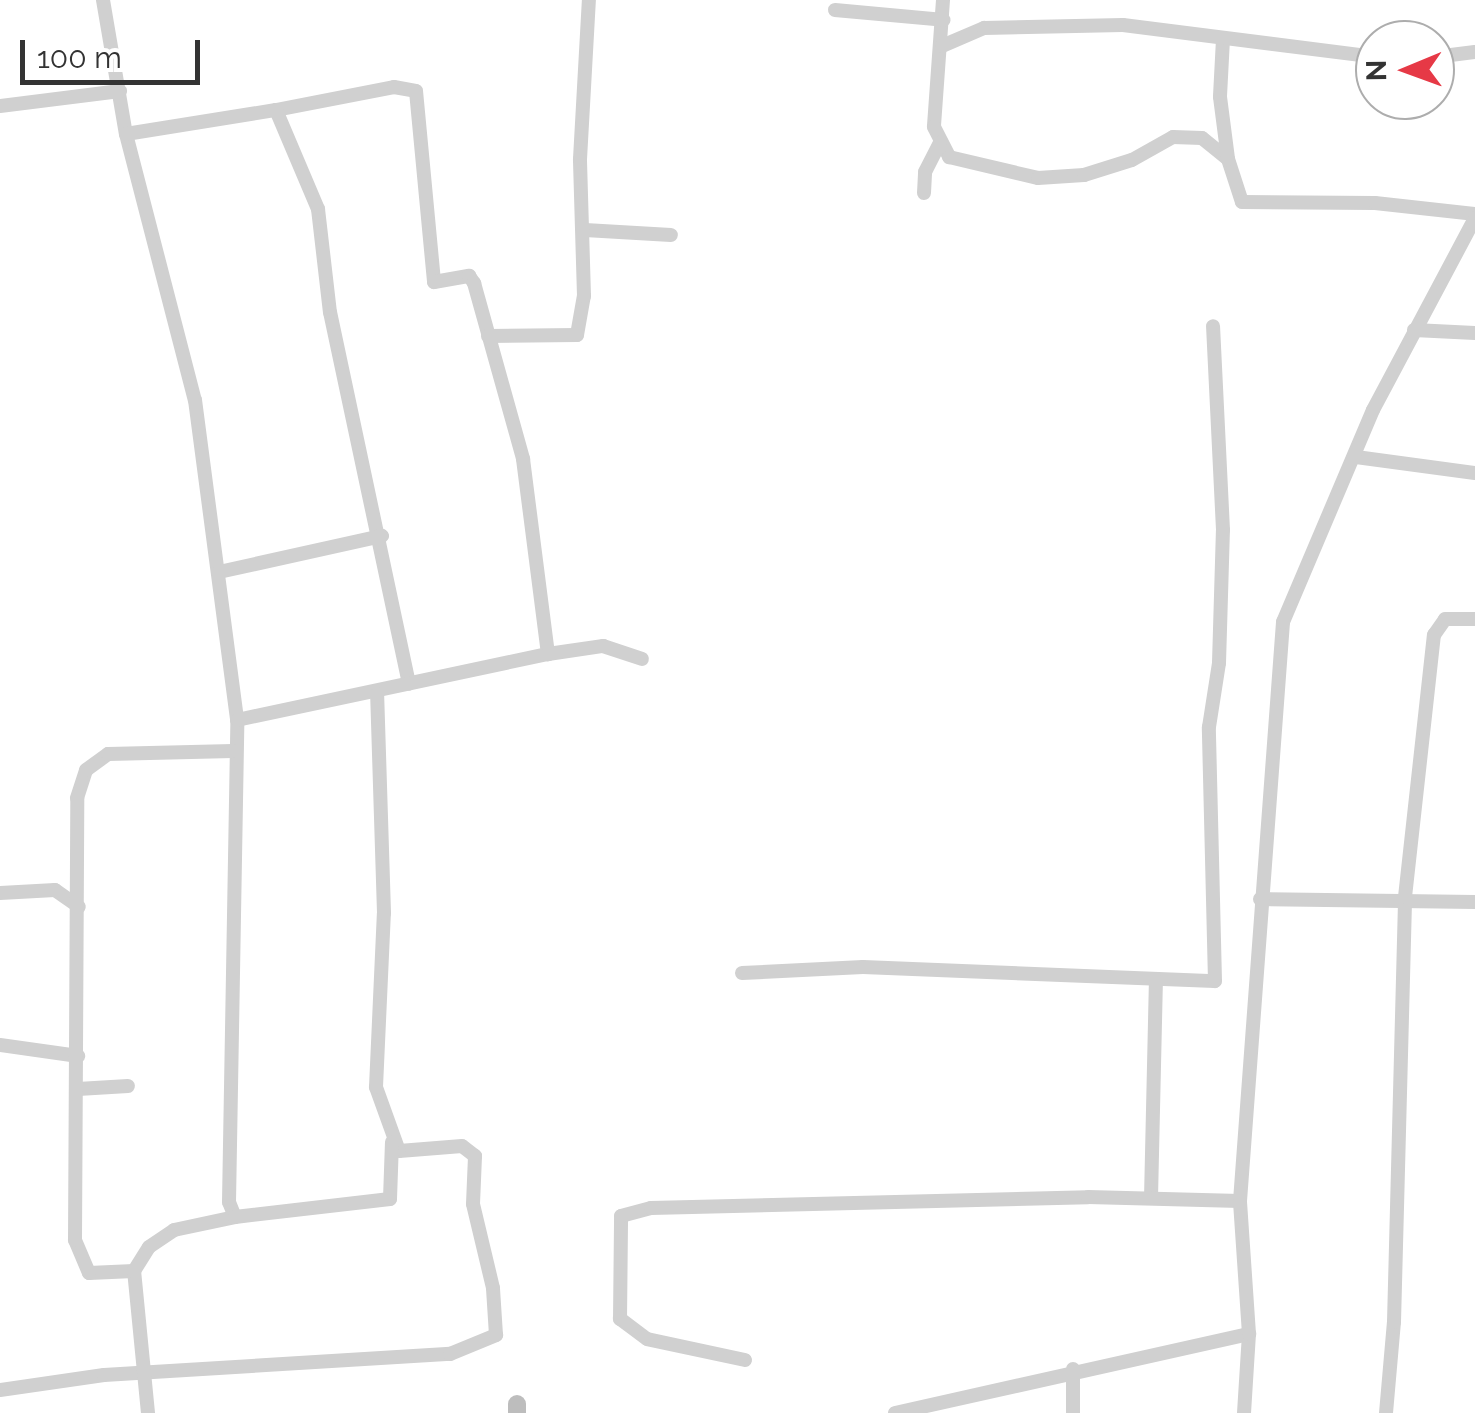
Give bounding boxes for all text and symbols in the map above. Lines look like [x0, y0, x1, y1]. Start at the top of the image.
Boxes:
scale bar [25, 20, 205, 82]
north arrow [1355, 20, 1455, 120]
text: 100 m [37, 40, 122, 75]
text: N [1360, 60, 1393, 81]

